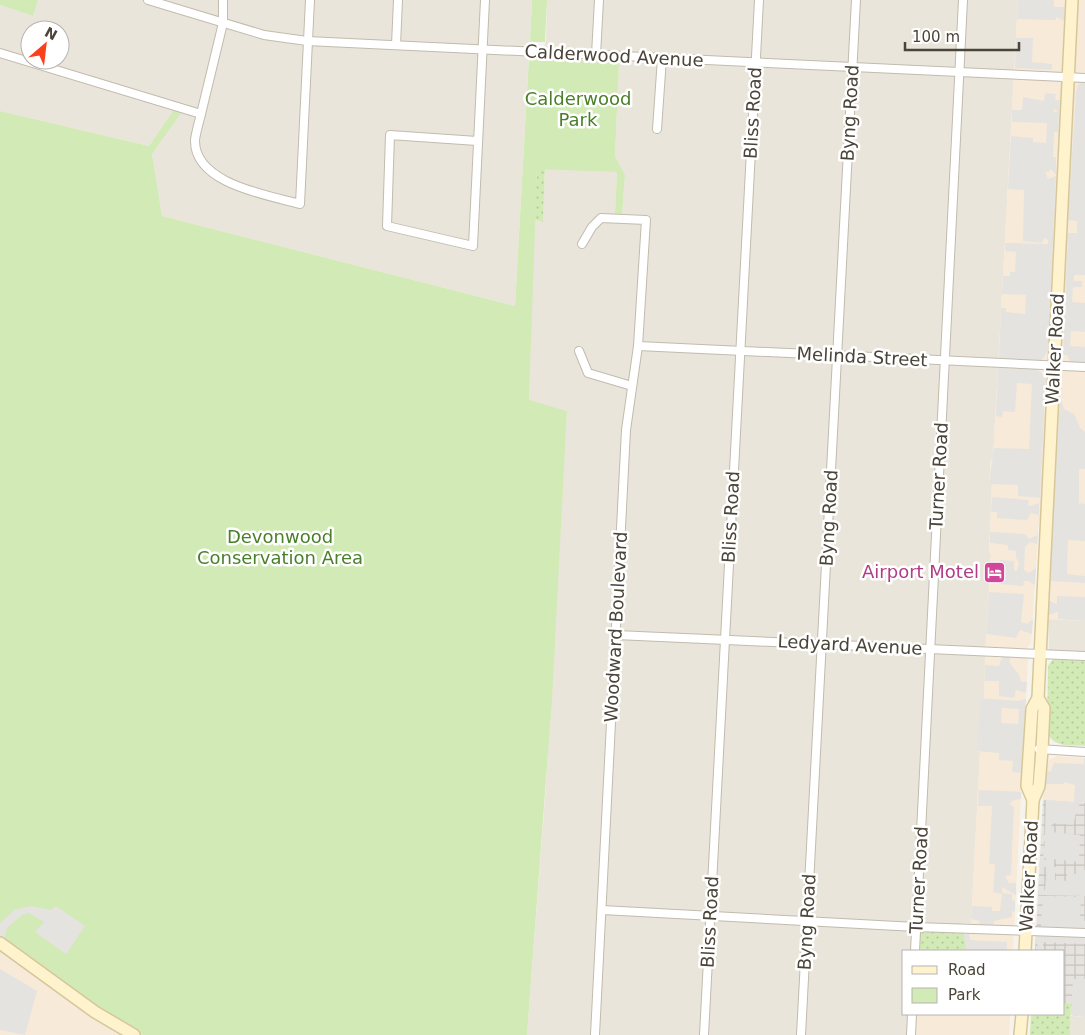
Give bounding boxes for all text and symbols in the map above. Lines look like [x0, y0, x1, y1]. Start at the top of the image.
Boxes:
north arrow [20, 20, 70, 70]
scale bar [905, 20, 1019, 52]
text: N [42, 24, 60, 43]
text: 100 m [912, 28, 960, 46]
street label: Calderwood Avenue [524, 40, 704, 71]
street label: Byng Road [836, 64, 863, 162]
street label: Bliss Road [740, 66, 765, 159]
park label: Calderwood Park [525, 88, 631, 130]
street label: Walker Road [1041, 293, 1068, 405]
street label: Melinda Street [796, 343, 928, 370]
street label: Turner Road [925, 422, 952, 531]
street label: Byng Road [815, 469, 842, 567]
street label: Bliss Road [718, 470, 743, 563]
park label: Devonwood Conservation Area [197, 526, 363, 568]
street label: Woodward Boulevard [600, 531, 631, 723]
hotel icon: Airport Motel [983, 560, 1007, 584]
place label: Airport Motel [862, 561, 979, 582]
street label: Ledyard Avenue [777, 630, 923, 659]
street label: Walker Road [1015, 820, 1042, 932]
street label: Turner Road [905, 826, 932, 935]
street label: Byng Road [793, 873, 820, 971]
street label: Bliss Road [697, 875, 722, 968]
legend [902, 950, 1065, 1015]
text: Road [948, 961, 986, 979]
text: Park [948, 986, 981, 1004]

